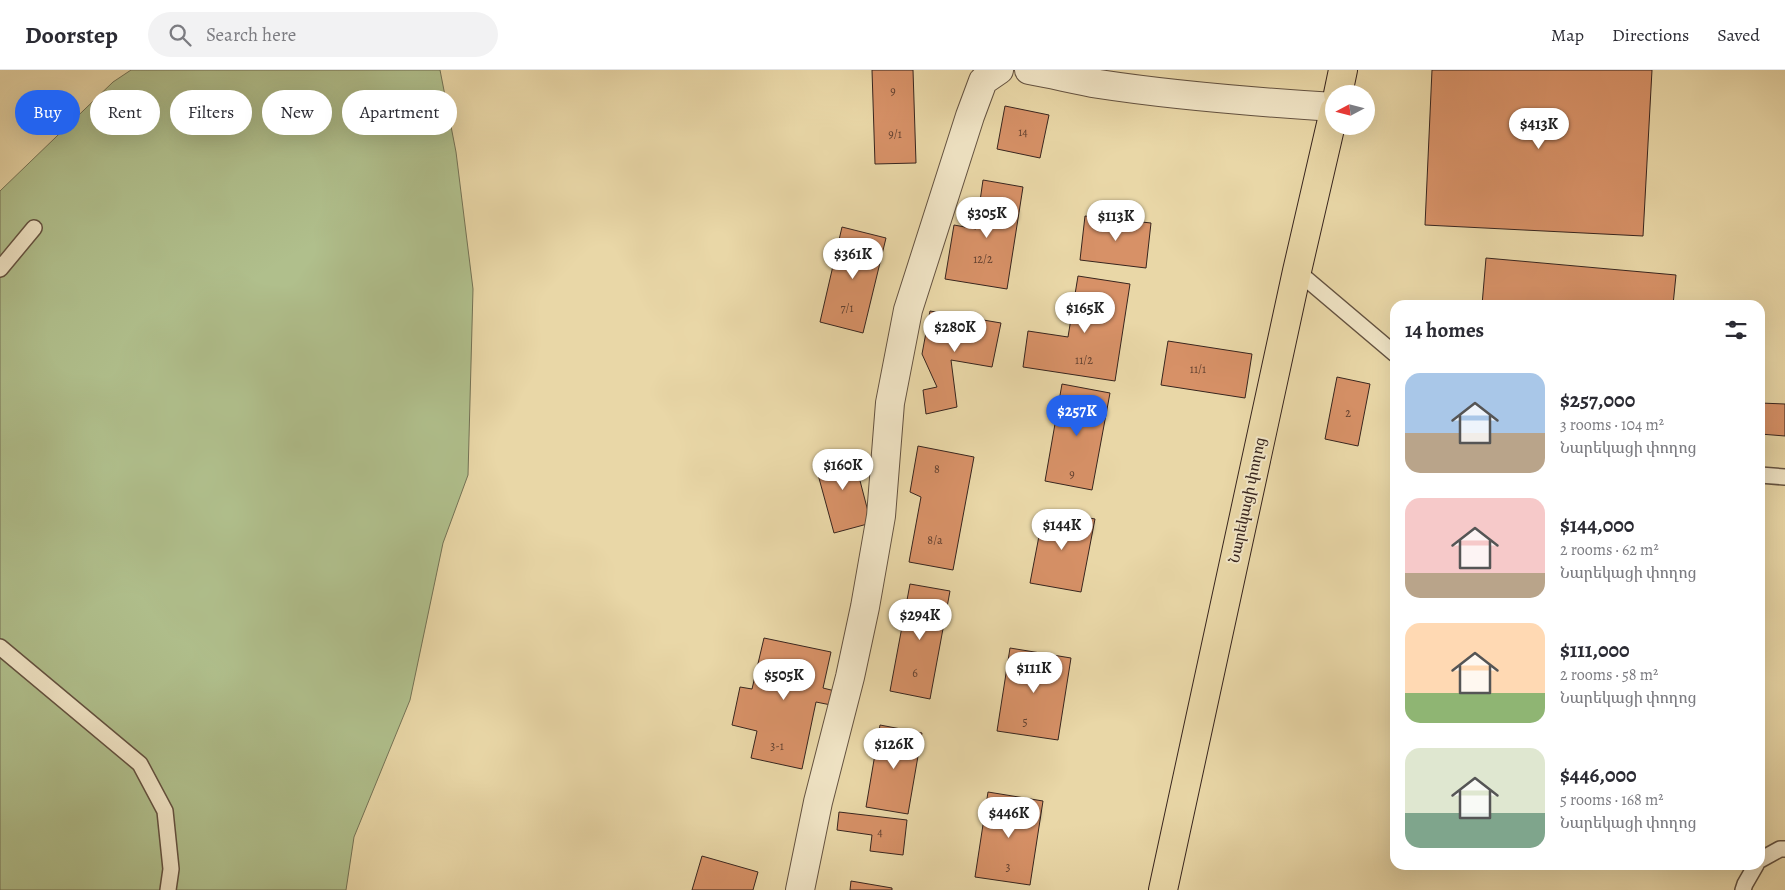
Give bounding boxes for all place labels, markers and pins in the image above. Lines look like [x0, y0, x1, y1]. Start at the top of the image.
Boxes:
pin: $413K [1504, 108, 1574, 150]
pin: $305K [952, 196, 1022, 239]
pin: $113K [1081, 200, 1151, 242]
pin: $361K [818, 238, 888, 280]
pin: $165K [1050, 292, 1120, 334]
pin: $280K [920, 310, 990, 353]
pin: $257K [1042, 394, 1112, 437]
pin: $160K [808, 448, 878, 491]
pin: $144K [1027, 508, 1097, 551]
pin: $294K [885, 598, 955, 641]
pin: $111K [999, 652, 1069, 694]
pin: $505K [749, 658, 819, 701]
pin: $126K [859, 728, 929, 770]
pin: $446K [974, 796, 1044, 839]

